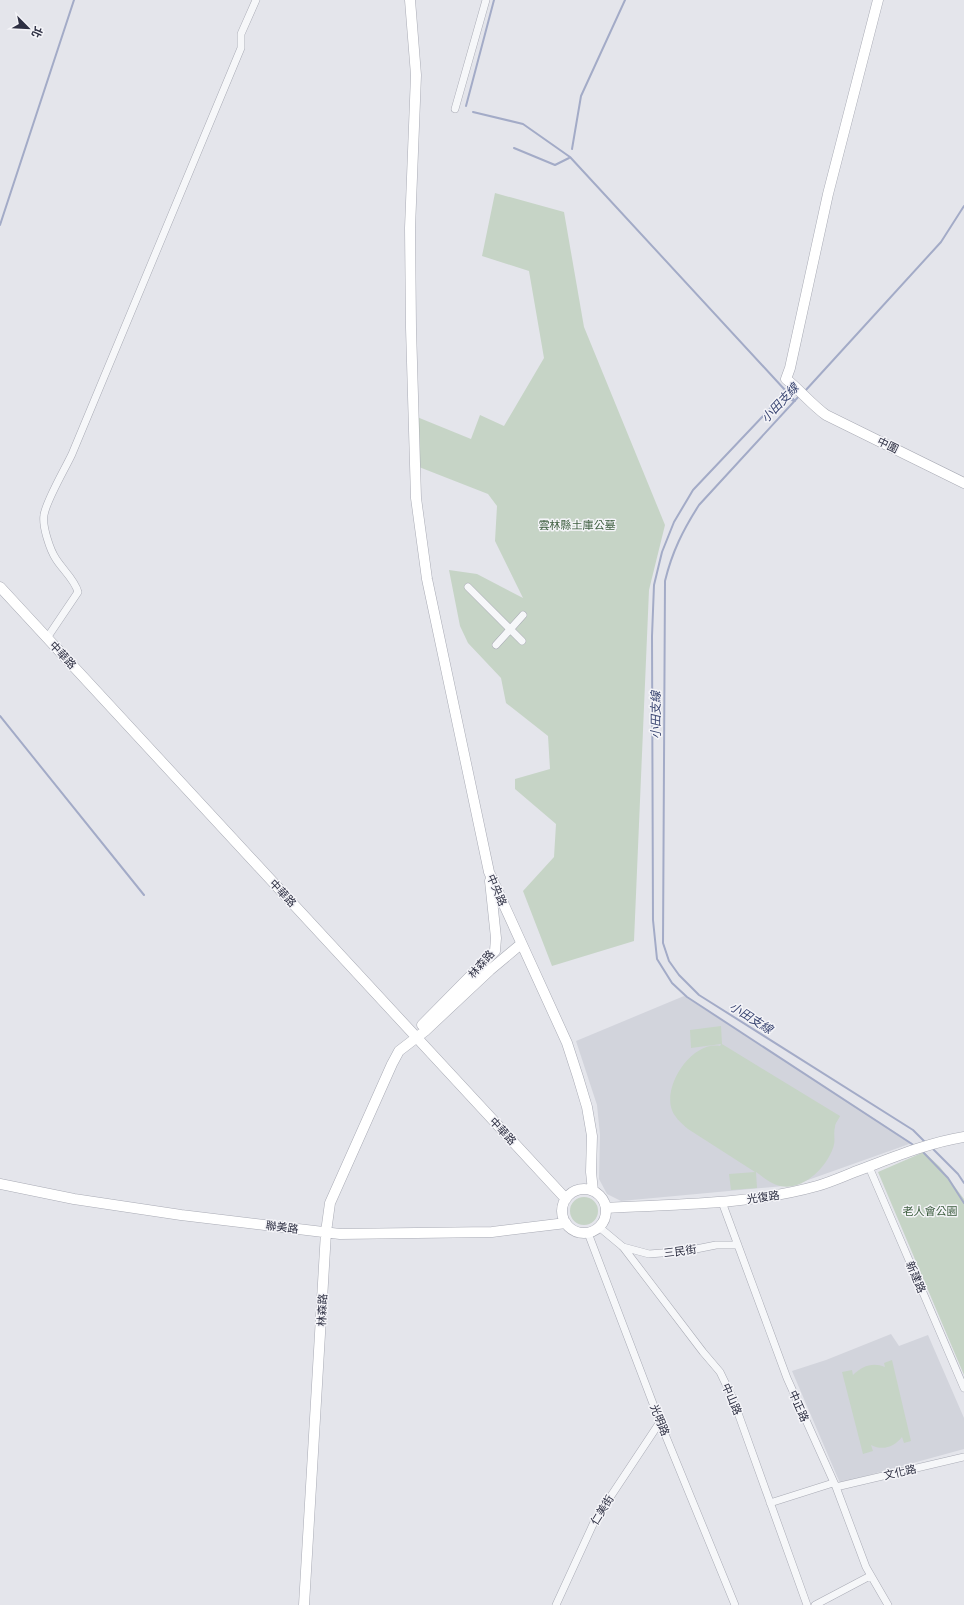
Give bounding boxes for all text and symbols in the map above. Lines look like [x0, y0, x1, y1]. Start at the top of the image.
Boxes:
north arrow [8, 8, 48, 48]
text: 北 [29, 25, 45, 40]
water label: 小田支線 [759, 379, 802, 425]
street label: 中圍 [875, 435, 901, 455]
park label: 雲林縣土庫公墓 [539, 519, 616, 531]
street label: 中華路 [47, 639, 79, 671]
water label: 小田支線 [649, 689, 662, 739]
street label: 中央路 [485, 872, 509, 908]
street label: 中華路 [267, 877, 299, 909]
street label: 林森路 [466, 948, 496, 980]
water label: 小田支線 [727, 999, 777, 1037]
street label: 中華路 [487, 1115, 519, 1147]
street label: 光復路 [746, 1189, 780, 1205]
park label: 老人會公園 [903, 1205, 958, 1217]
street label: 聯美路 [265, 1219, 299, 1235]
street label: 三民街 [663, 1243, 697, 1259]
street label: 新建路 [904, 1259, 928, 1295]
street label: 林森路 [315, 1293, 329, 1327]
street label: 中山路 [720, 1381, 744, 1417]
street label: 中正路 [787, 1388, 811, 1424]
street label: 光明路 [648, 1402, 672, 1438]
street label: 文化路 [883, 1462, 917, 1482]
street label: 仁美街 [588, 1493, 616, 1527]

